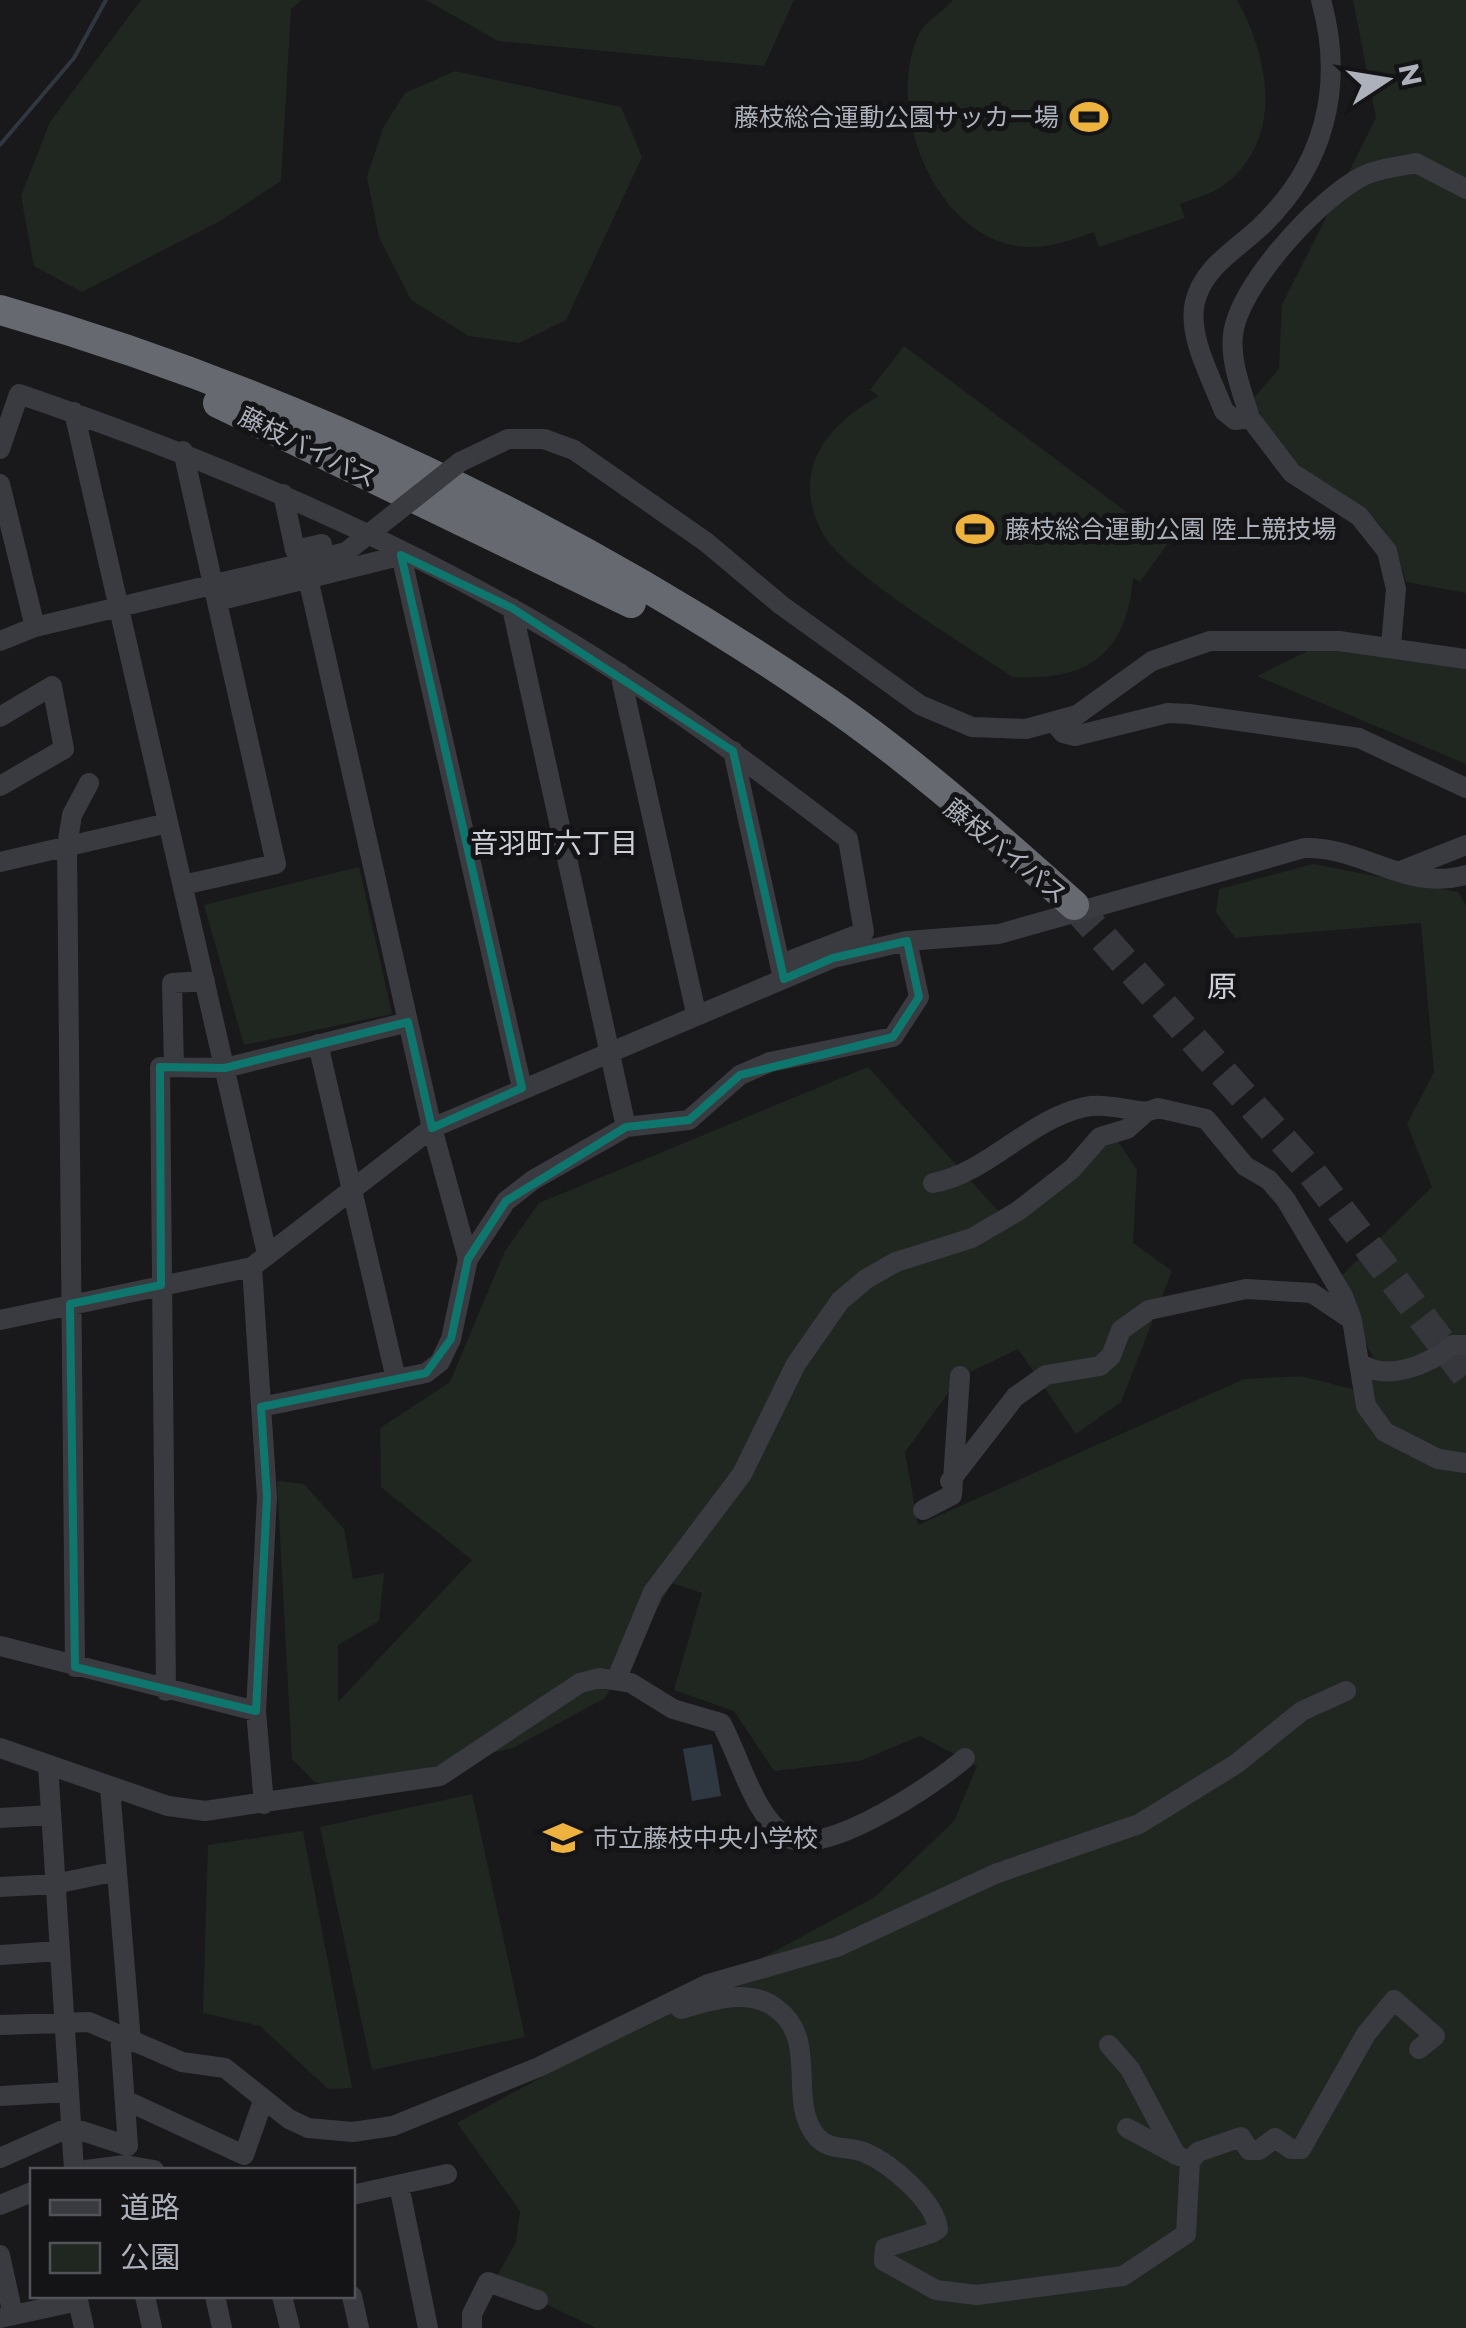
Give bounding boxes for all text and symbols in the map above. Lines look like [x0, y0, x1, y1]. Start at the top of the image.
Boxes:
north arrow [1336, 30, 1436, 130]
text: N [1391, 60, 1429, 89]
sports icon: 藤枝総合運動公園サッカー場 [1068, 96, 1110, 138]
place label: 藤枝総合運動公園サッカー場 [734, 102, 1059, 132]
street label: 藤枝バイパス [234, 401, 382, 493]
sports icon: 藤枝総合運動公園 陸上競技場 [954, 508, 996, 550]
place label: 藤枝総合運動公園 陸上競技場 [1005, 514, 1337, 544]
street label: 藤枝バイパス [938, 792, 1074, 910]
district label: 音羽町六丁目 [470, 826, 638, 860]
district label: 原 [1207, 968, 1237, 1005]
school or university icon: 市立藤枝中央小学校 [542, 1817, 584, 1859]
place label: 市立藤枝中央小学校 [593, 1823, 818, 1853]
legend [30, 2168, 355, 2298]
text: 道路 [120, 2189, 180, 2226]
text: 公園 [120, 2239, 180, 2276]

